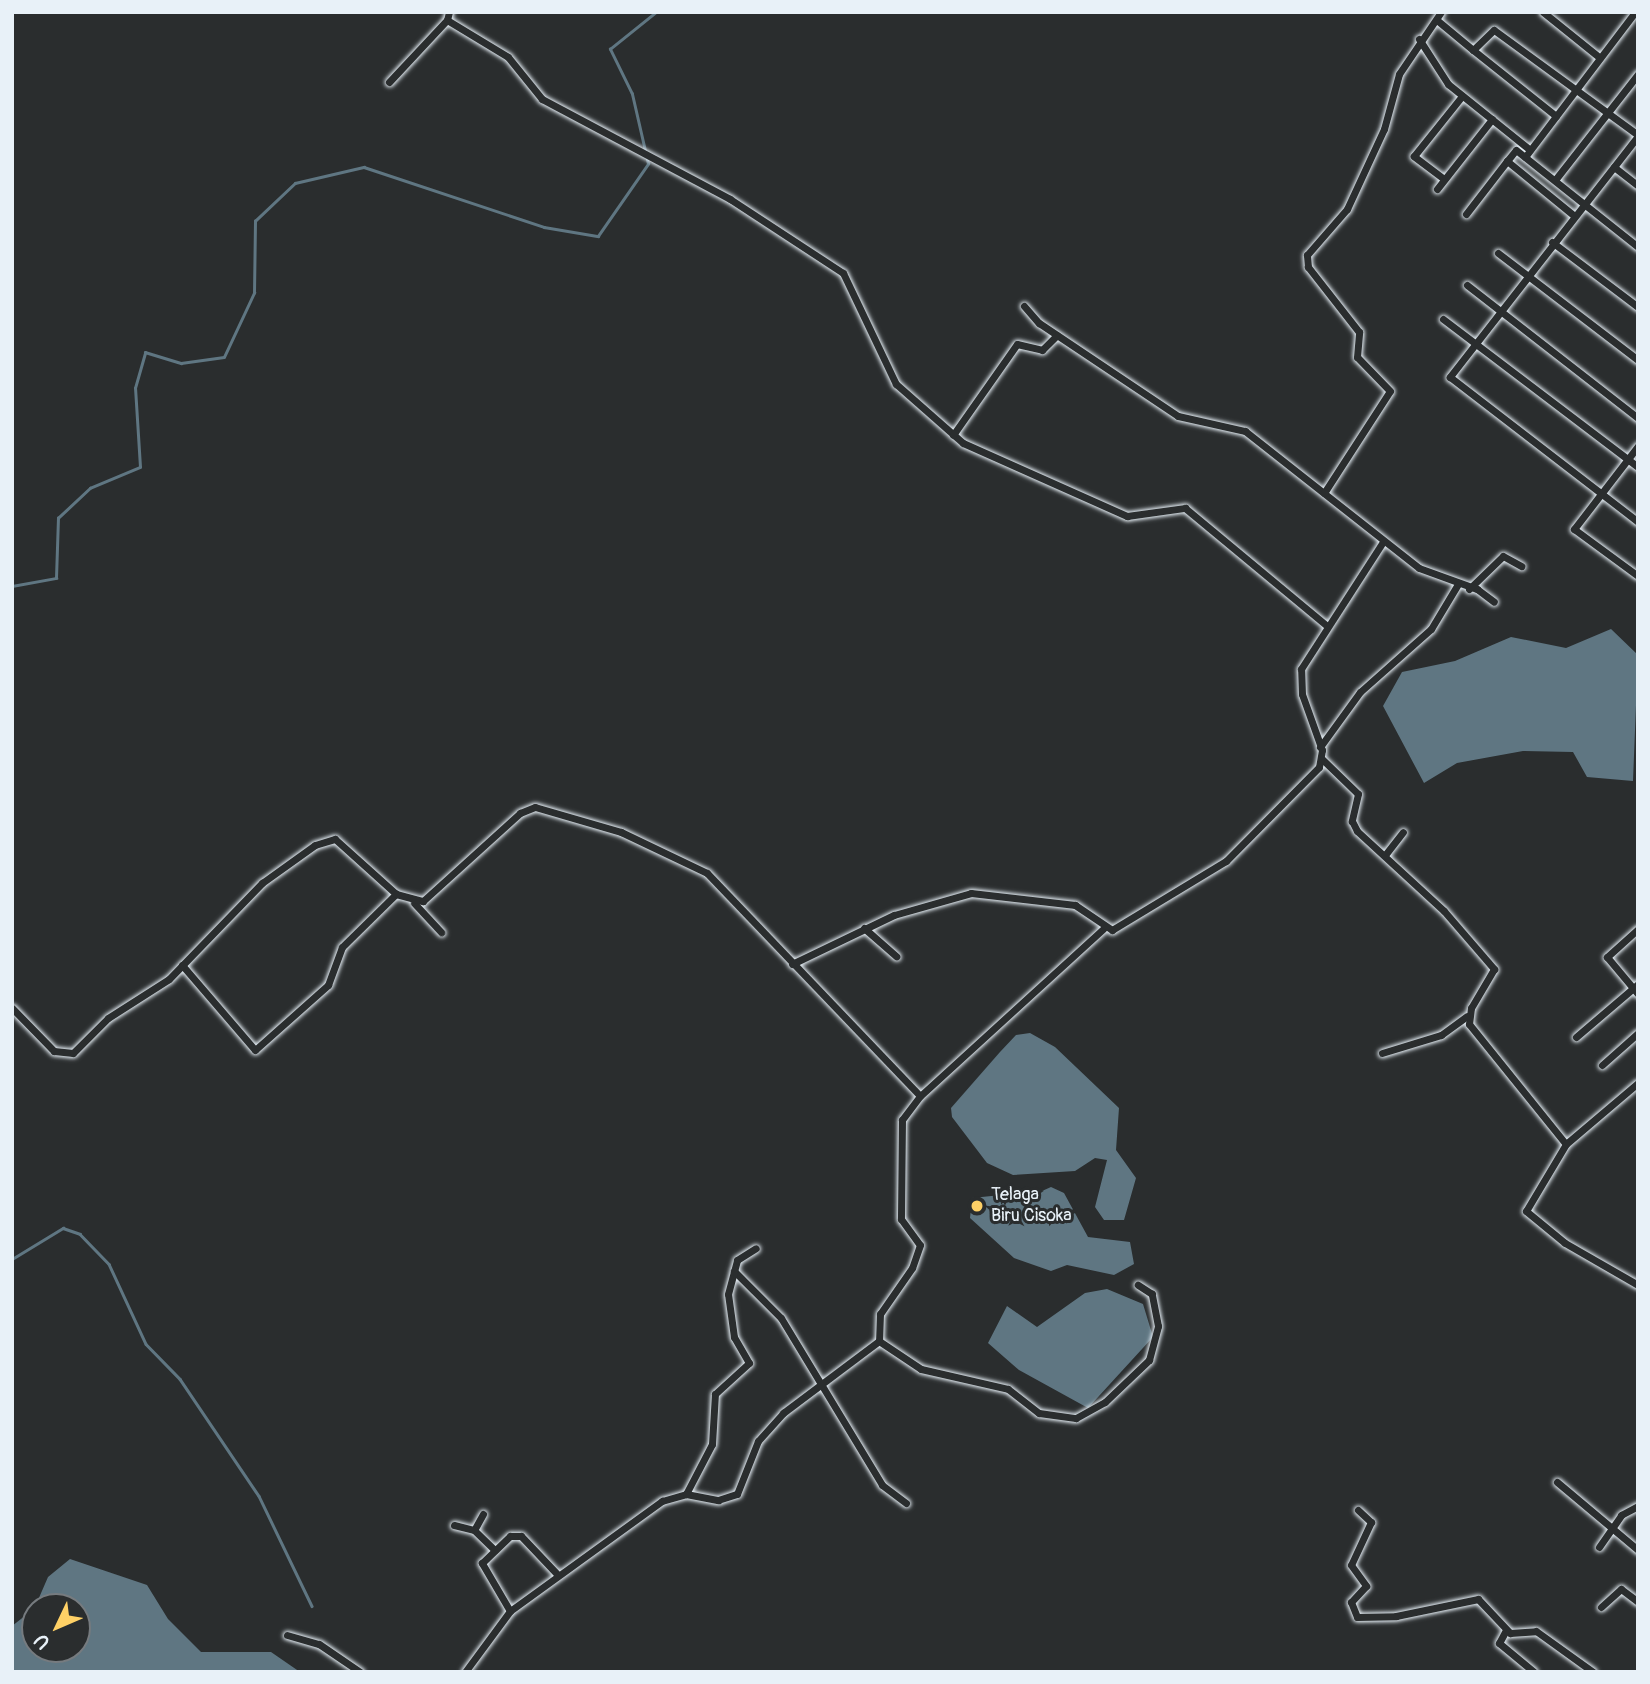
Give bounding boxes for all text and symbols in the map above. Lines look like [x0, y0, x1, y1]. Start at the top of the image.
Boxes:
place label: Telaga Biru Cisoka [991, 1185, 1072, 1228]
marker: Telaga Biru Cisoka [969, 1198, 985, 1214]
north arrow [21, 1593, 91, 1663]
text: U [29, 1628, 55, 1654]

